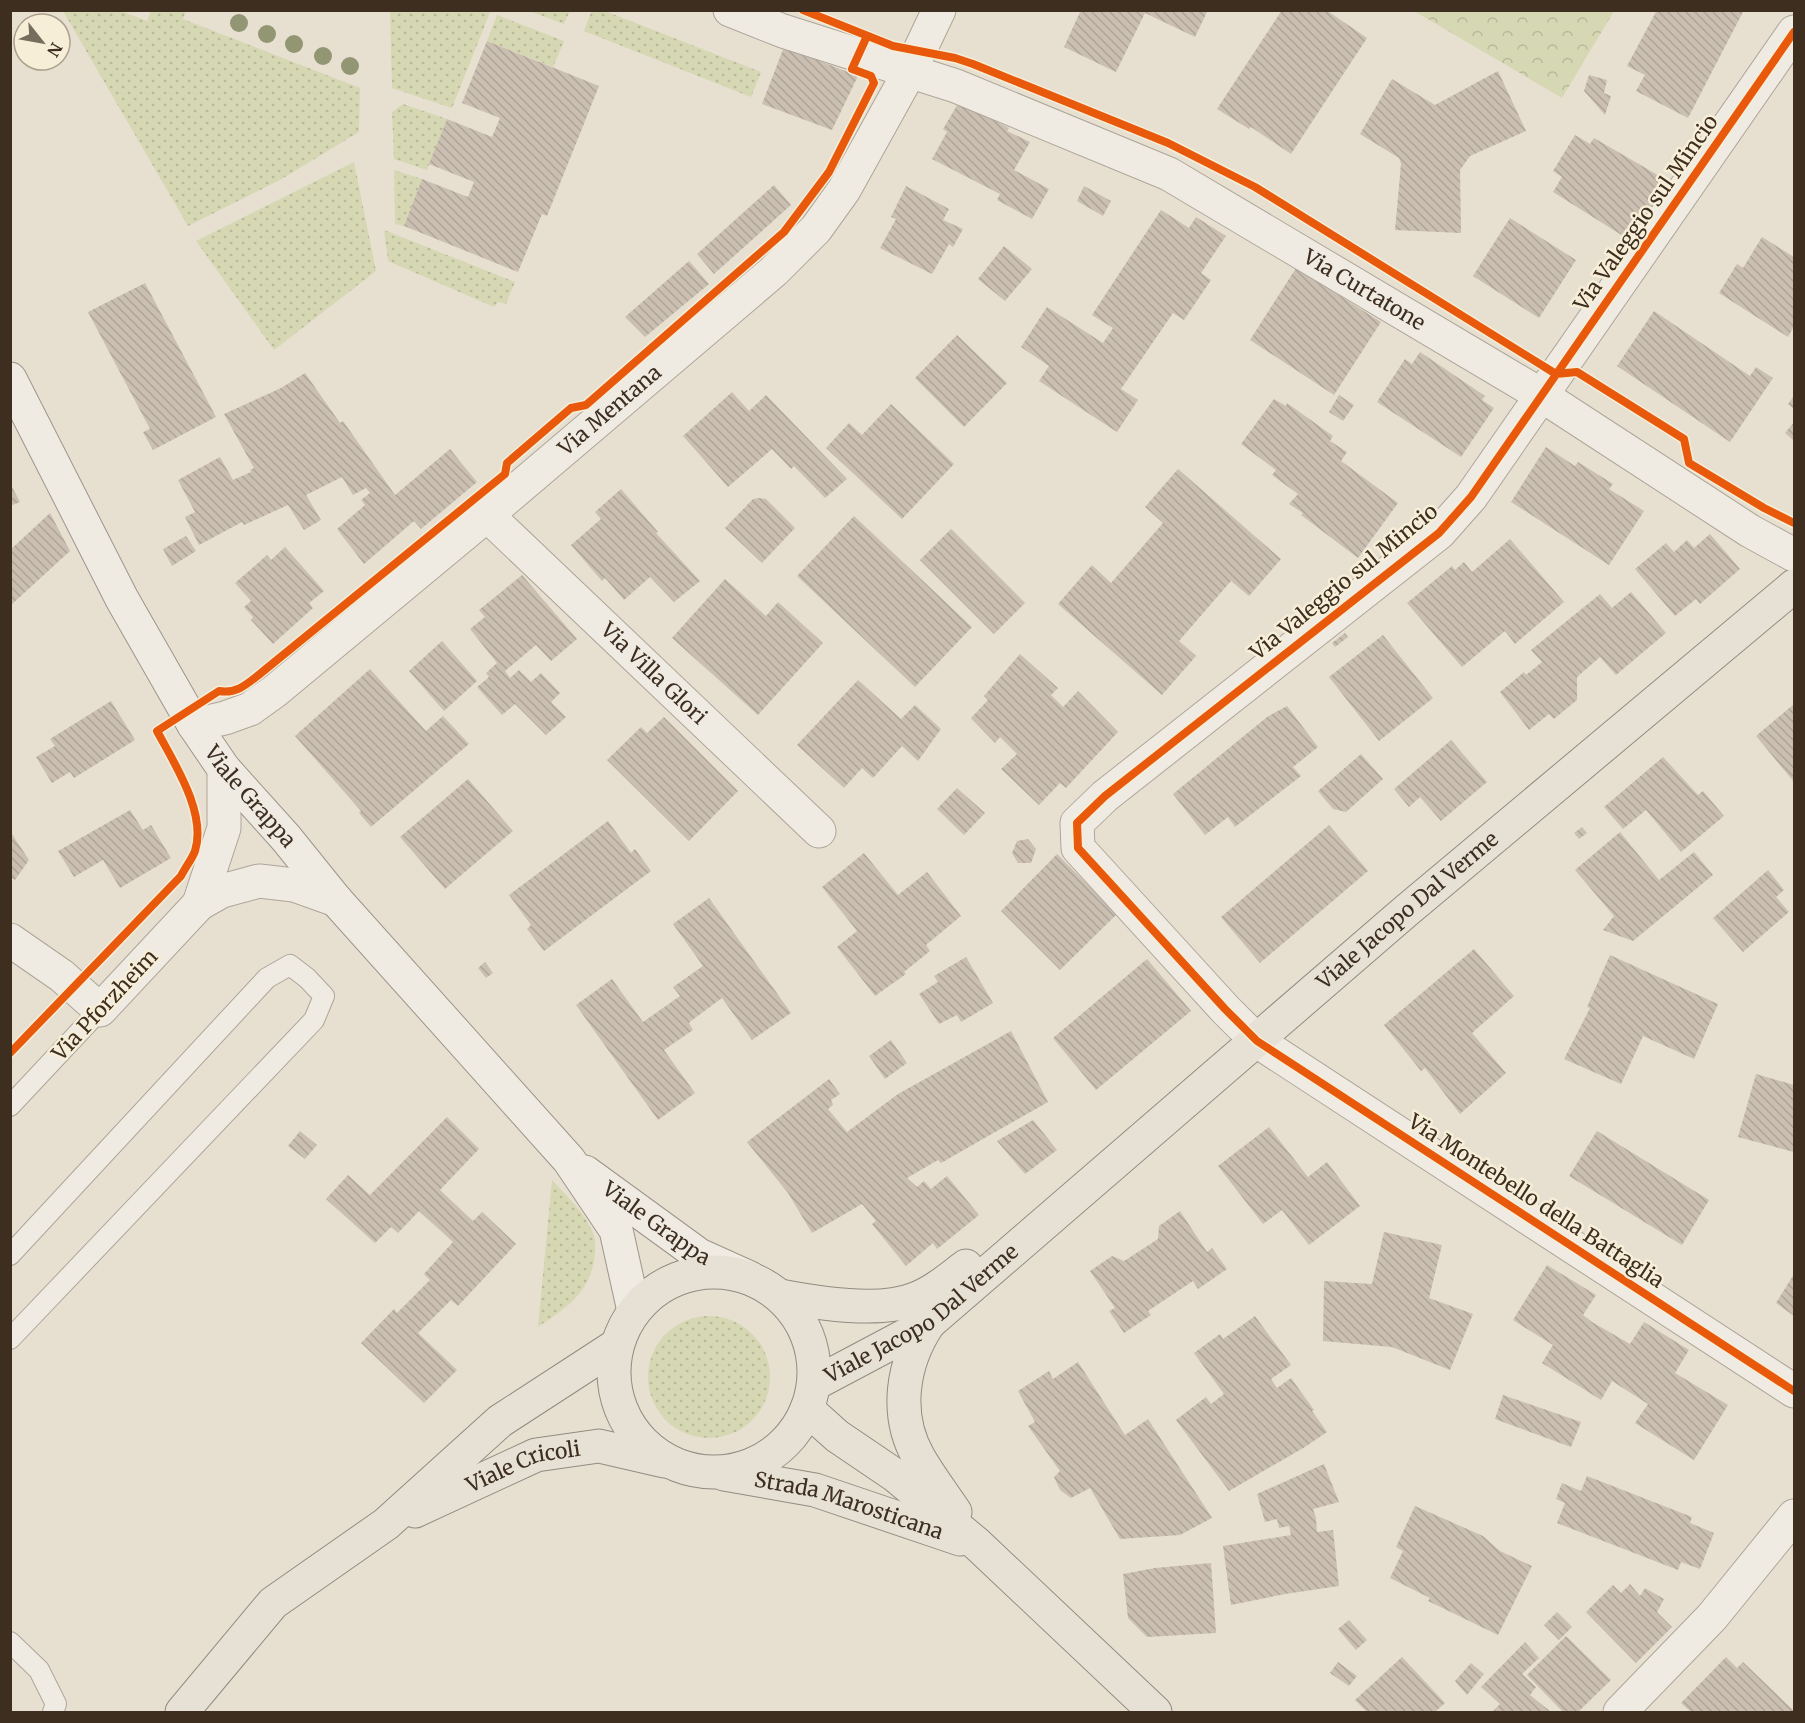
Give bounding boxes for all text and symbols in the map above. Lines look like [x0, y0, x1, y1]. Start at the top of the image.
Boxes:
north arrow [12, 12, 72, 72]
text: N [43, 39, 67, 61]
street label: Via Valeggio sul Mincio [1567, 109, 1724, 317]
street label: Via Curtatone [1298, 242, 1430, 336]
street label: Via Mentana [552, 359, 667, 462]
street label: Via Valeggio sul Mincio [1243, 497, 1443, 666]
street label: Via Villa Glori [594, 616, 713, 730]
street label: Viale Grappa [198, 739, 302, 853]
street label: Viale Jacopo Dal Verme [1310, 825, 1504, 996]
street label: Via Pforzheim [45, 943, 163, 1067]
street label: Via Montebello della Battaglia [1402, 1107, 1669, 1294]
street label: Viale Grappa [596, 1174, 714, 1271]
street label: Viale Jacopo Dal Verme [819, 1238, 1024, 1389]
street label: Viale Cricoli [461, 1435, 582, 1499]
street label: Strada Marosticana [752, 1466, 947, 1545]

